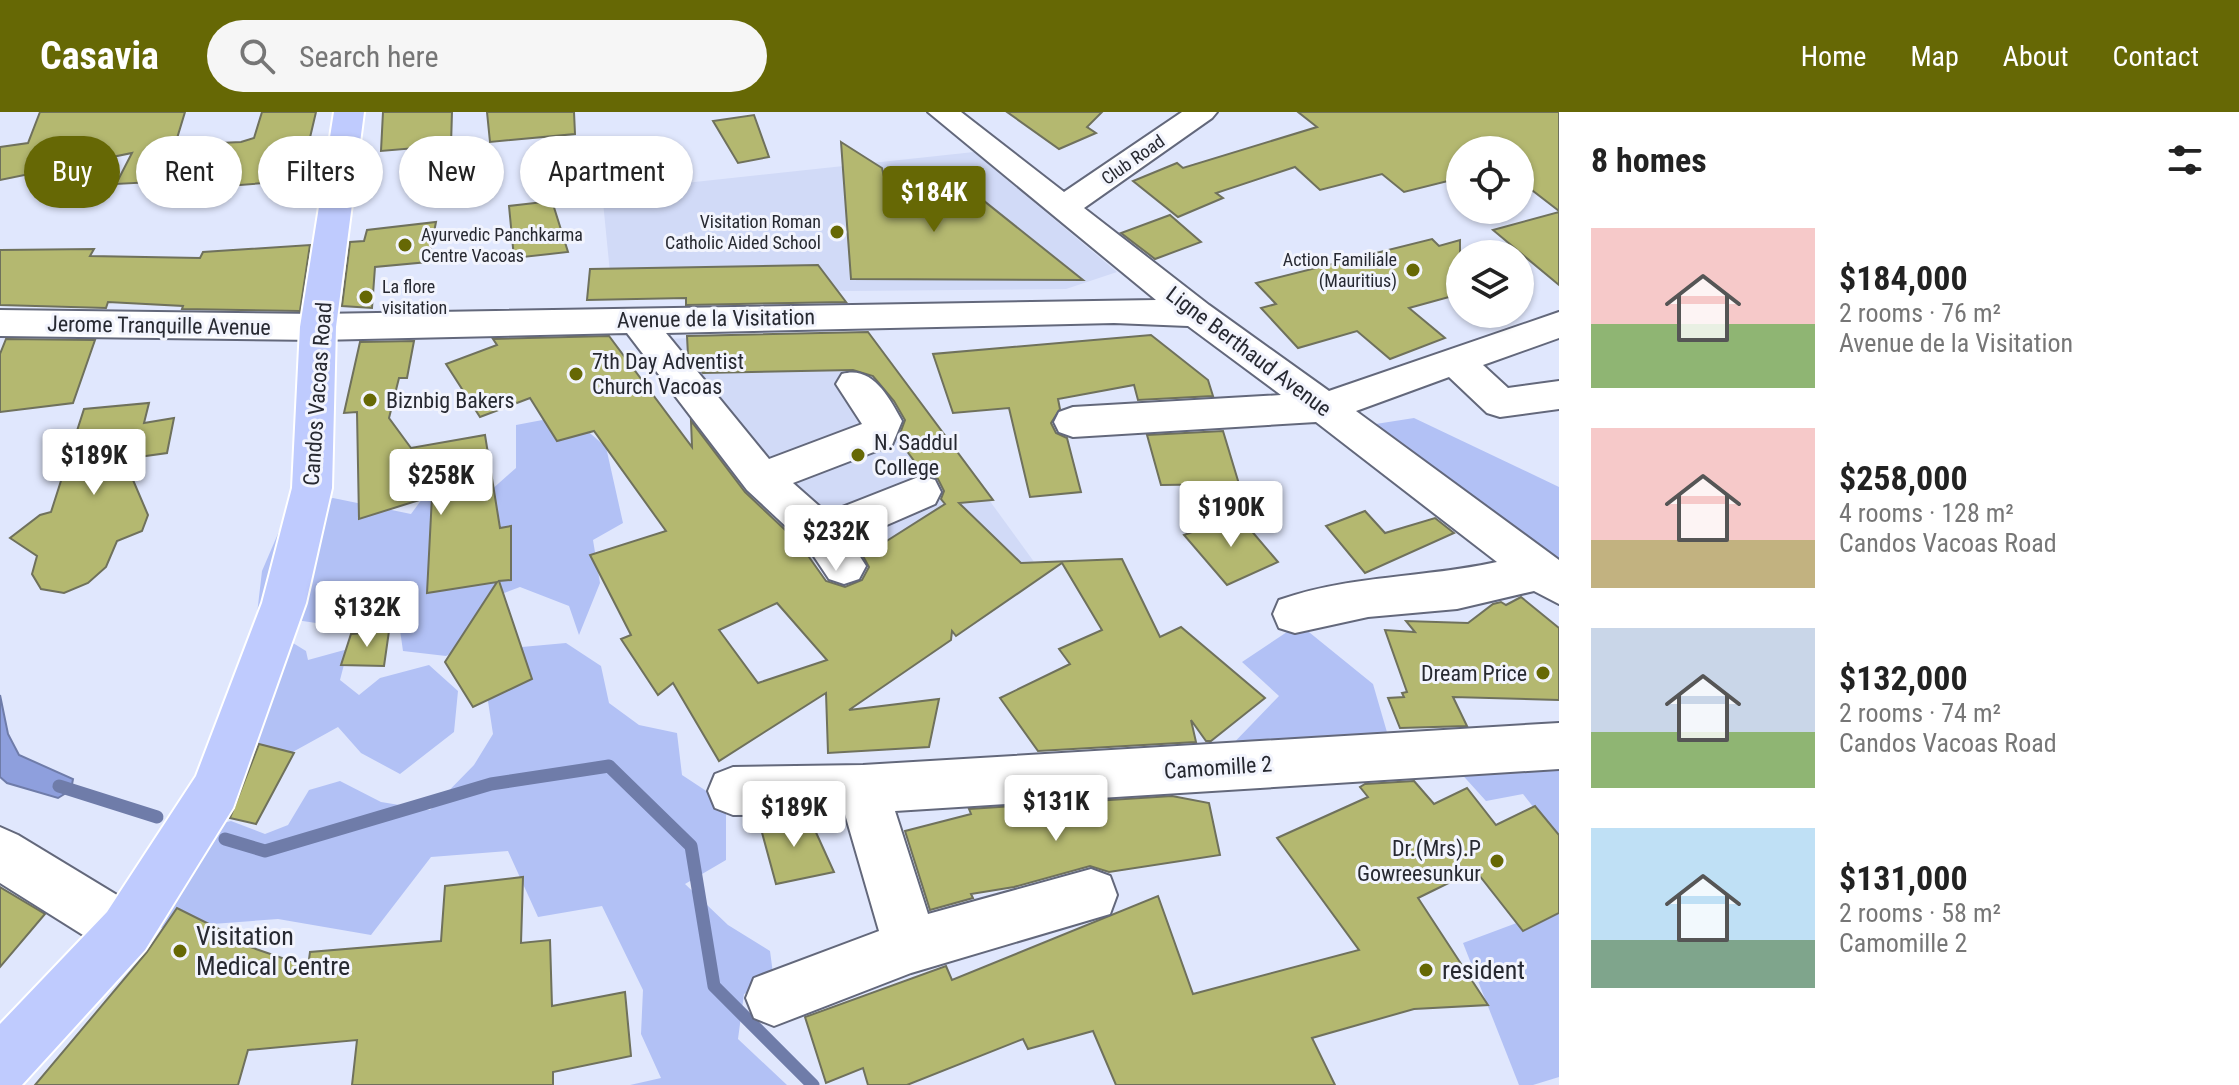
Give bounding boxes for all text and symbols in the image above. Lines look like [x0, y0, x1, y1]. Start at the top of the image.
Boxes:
search box [207, 20, 767, 92]
text: Casavia [40, 34, 159, 78]
icon: search [235, 34, 279, 78]
text: Search here [299, 39, 439, 74]
text: Home [1801, 40, 1866, 73]
text: Map [1910, 40, 1959, 73]
text: About [2003, 40, 2069, 73]
text: Contact [2113, 40, 2199, 73]
street label: Club Road [1097, 130, 1168, 189]
chip: Buy [24, 136, 120, 208]
chip: Rent [136, 136, 242, 208]
chip: Filters [258, 136, 383, 208]
chip: New [399, 136, 504, 208]
chip: Apartment [520, 136, 693, 208]
map controls [1446, 136, 1534, 328]
button: locate [1446, 136, 1534, 224]
icon: filters [2163, 138, 2207, 182]
text: 8 homes [1591, 140, 1707, 180]
pin: $184K [878, 166, 990, 234]
text: $184K [901, 177, 967, 207]
place label: Visitation Roman Catholic Aided School [665, 211, 821, 253]
marker: Visitation Roman Catholic Aided School [828, 223, 846, 241]
place label: Ayurvedic Panchkarma Centre Vacoas [421, 224, 583, 266]
marker: Ayurvedic Panchkarma Centre Vacoas [396, 236, 414, 254]
button: layers [1446, 240, 1534, 328]
place label: Action Familiale (Mauritius) [1283, 249, 1397, 292]
text: $184,000 [1839, 258, 1968, 298]
icon: home [1655, 260, 1751, 356]
marker: Action Familiale (Mauritius) [1404, 261, 1422, 279]
place label: La flore visitation [382, 276, 447, 318]
street label: Ligne Berthaud Avenue [1161, 281, 1336, 421]
marker: La flore visitation [357, 288, 375, 306]
text: 2 rooms · 76 m² [1839, 298, 2001, 328]
street label: Candos Vacoas Road [299, 301, 336, 487]
street label: Avenue de la Visitation [617, 304, 815, 333]
street label: Jerome Tranquille Avenue [47, 311, 271, 340]
text: Avenue de la Visitation [1839, 328, 2073, 358]
place label: 7th Day Adventist Church Vacoas [592, 349, 744, 399]
marker: 7th Day Adventist Church Vacoas [567, 365, 585, 383]
place label: Biznbig Bakers [386, 388, 514, 413]
marker: Biznbig Bakers [361, 391, 379, 409]
pin: $189K [38, 429, 150, 497]
place label: N. Saddul College [874, 430, 958, 480]
text: $189K [61, 440, 127, 470]
marker: N. Saddul College [849, 446, 867, 464]
pin: $258K [385, 449, 497, 517]
text: $258,000 [1839, 458, 1968, 498]
text: $258K [408, 460, 474, 490]
icon: home [1655, 460, 1751, 556]
pin: $190K [1175, 481, 1287, 549]
text: $190K [1198, 492, 1264, 522]
text: 4 rooms · 128 m² [1839, 498, 2014, 528]
pin: $232K [780, 505, 892, 573]
text: $232K [803, 516, 869, 546]
text: Candos Vacoas Road [1839, 528, 2057, 558]
pin: $132K [311, 581, 423, 649]
text: $132K [334, 592, 400, 622]
text: $132,000 [1839, 658, 1968, 698]
icon: home [1655, 660, 1751, 756]
place label: Dream Price [1421, 661, 1527, 686]
marker: Dream Price [1534, 664, 1552, 682]
text: 2 rooms · 74 m² [1839, 698, 2001, 728]
text: Candos Vacoas Road [1839, 728, 2057, 758]
street label: Camomille 2 [1163, 751, 1273, 784]
pin: $131K [1000, 775, 1112, 843]
pin: $189K [738, 781, 850, 849]
text: $131K [1023, 786, 1089, 816]
text: $189K [761, 792, 827, 822]
place label: Dr.(Mrs).P Gowreesunkur [1357, 836, 1481, 886]
marker: Dr.(Mrs).P Gowreesunkur [1488, 852, 1506, 870]
text: $131,000 [1839, 858, 1968, 898]
icon: home [1655, 860, 1751, 956]
text: 2 rooms · 58 m² [1839, 898, 2001, 928]
place label: Visitation Medical Centre [196, 921, 350, 981]
text: Camomille 2 [1839, 928, 1967, 958]
marker: Visitation Medical Centre [171, 942, 189, 960]
place label: resident [1442, 955, 1525, 985]
marker: resident [1417, 961, 1435, 979]

